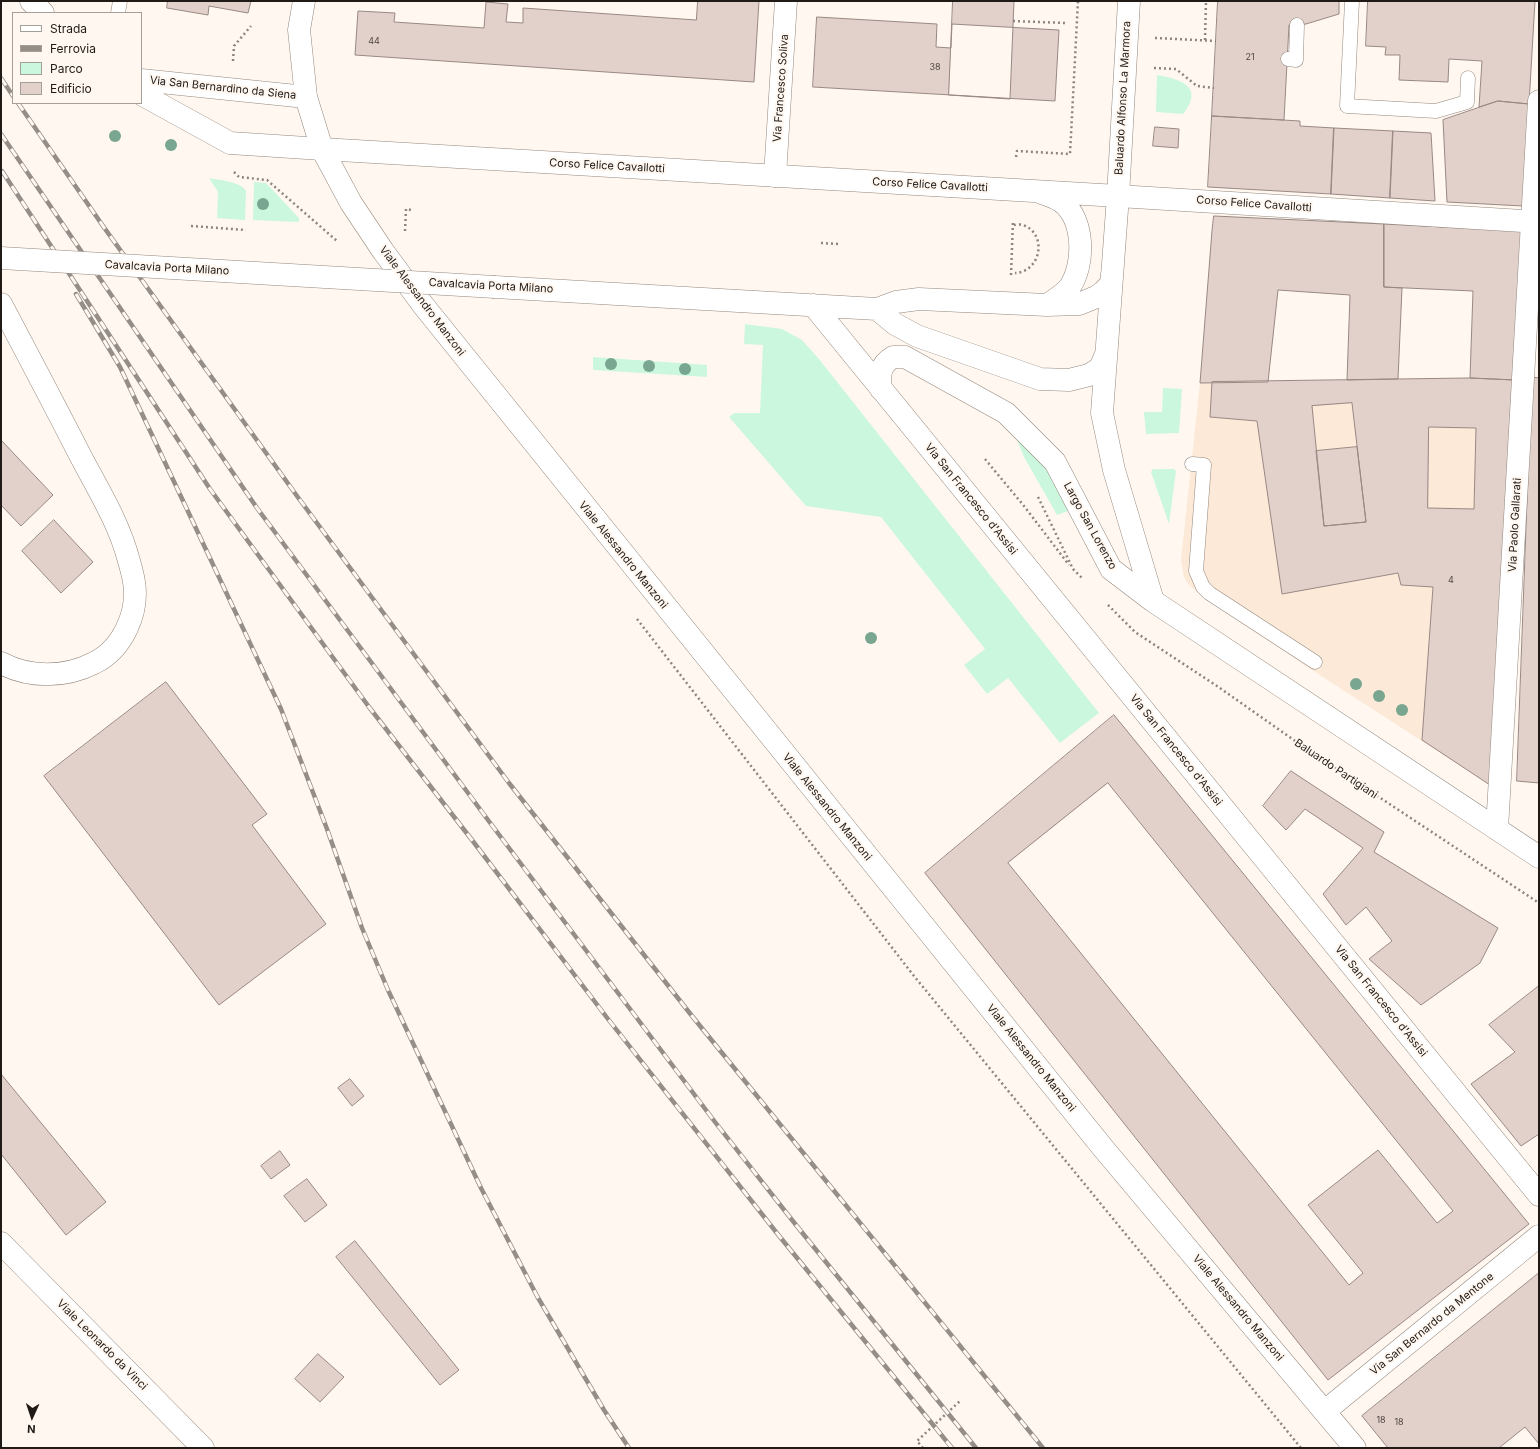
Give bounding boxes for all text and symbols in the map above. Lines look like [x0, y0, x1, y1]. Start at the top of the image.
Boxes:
legend [12, 12, 142, 104]
text: Strada [50, 21, 87, 36]
street label: Baluardo Alfonso La Marmora [1112, 21, 1134, 175]
street label: Via Francesco Soliva [771, 34, 791, 142]
house number: 44 [368, 36, 380, 46]
text: Ferrovia [50, 41, 96, 56]
house number: 21 [1245, 52, 1255, 62]
text: Parco [50, 61, 83, 76]
house number: 38 [929, 62, 941, 72]
street label: Via San Bernardino da Siena [149, 74, 297, 102]
text: Edificio [50, 81, 92, 96]
street label: Corso Felice Cavallotti [549, 156, 665, 176]
street label: Corso Felice Cavallotti [872, 175, 988, 195]
street label: Corso Felice Cavallotti [1196, 193, 1312, 215]
street label: Viale Alessandro Manzoni [376, 243, 468, 359]
street label: Cavalcavia Porta Milano [104, 258, 230, 278]
street label: Cavalcavia Porta Milano [428, 276, 554, 296]
street label: Via San Francesco d'Assisi [922, 441, 1020, 557]
street label: Via Paolo Gallarati [1506, 478, 1524, 572]
street label: Largo San Lorenzo [1061, 480, 1119, 572]
street label: Viale Alessandro Manzoni [576, 499, 670, 611]
house number: 4 [1448, 575, 1454, 585]
street label: Via San Francesco d'Assisi [1127, 692, 1225, 808]
street label: Baluardo Partigiani [1292, 736, 1380, 802]
street label: Viale Alessandro Manzoni [780, 751, 874, 863]
street label: Via San Francesco d'Assisi [1332, 943, 1430, 1059]
street label: Viale Alessandro Manzoni [984, 1002, 1078, 1114]
street label: Viale Alessandro Manzoni [1190, 1252, 1286, 1364]
street label: Via San Bernardo da Mentone [1368, 1270, 1496, 1378]
street label: Viale Leonardo da Vinci [54, 1297, 150, 1393]
north arrow [12, 1397, 52, 1437]
house number: 18 [1376, 1415, 1386, 1425]
house number: 18 [1394, 1417, 1404, 1427]
text: N [27, 1422, 36, 1436]

